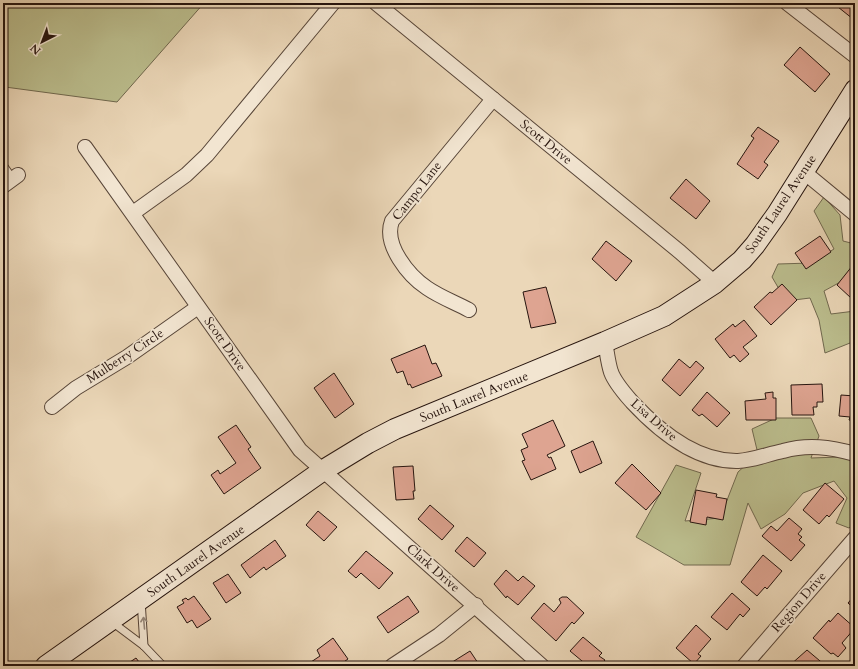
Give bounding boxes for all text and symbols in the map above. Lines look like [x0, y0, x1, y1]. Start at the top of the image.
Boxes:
north arrow [22, 22, 62, 62]
text: N [27, 40, 44, 58]
street label: Scott Drive [516, 115, 576, 169]
street label: South Laurel Avenue [741, 151, 821, 257]
street label: Campo Lane [388, 158, 446, 224]
street label: Scott Drive [200, 313, 250, 375]
street label: Mulberry Circle [83, 324, 167, 388]
street label: South Laurel Avenue [417, 367, 531, 427]
street label: Lisa Drive [627, 395, 681, 445]
street label: South Laurel Avenue [143, 520, 249, 602]
street label: Clark Drive [402, 540, 464, 596]
street label: Region Drive [768, 568, 831, 636]
one-way arrow [140, 617, 147, 630]

